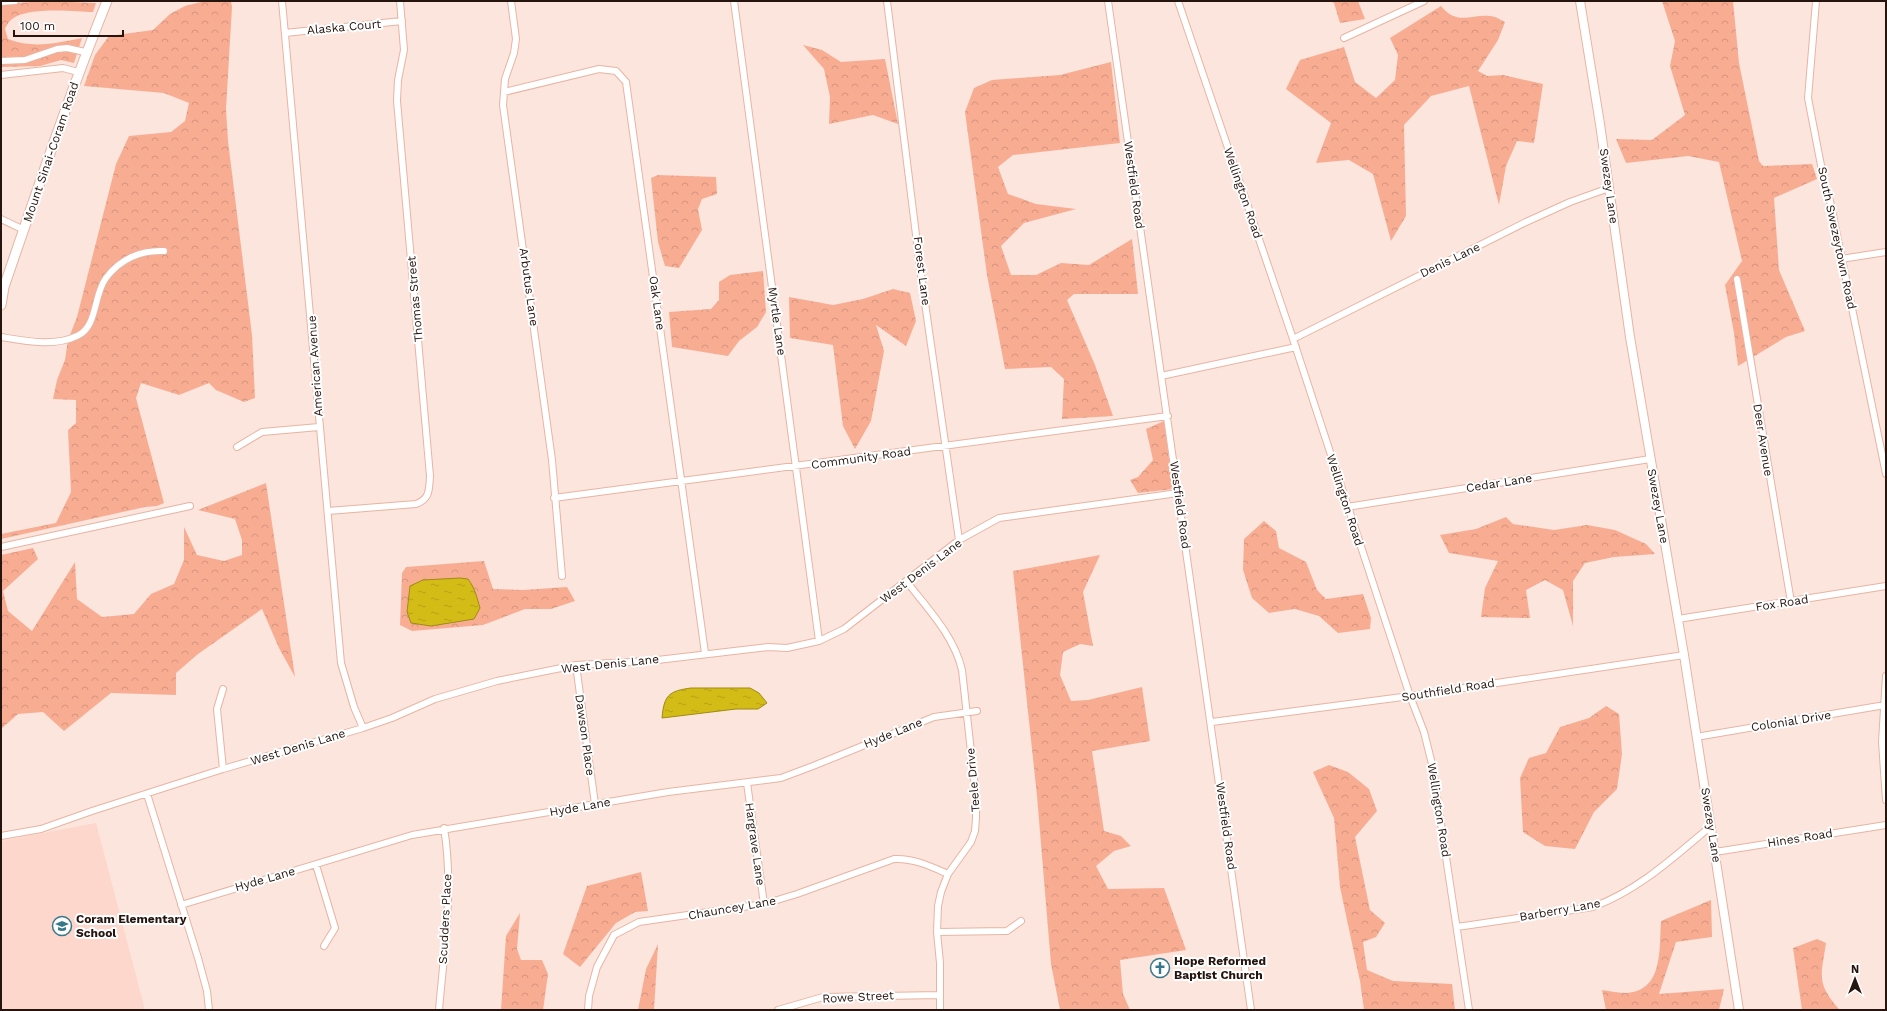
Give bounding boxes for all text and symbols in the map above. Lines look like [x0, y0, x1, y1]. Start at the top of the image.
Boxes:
scale bar [14, 12, 123, 38]
street label: Alaska Court [306, 17, 382, 37]
text: 100 m [20, 19, 55, 33]
street label: Mount Sinai-Coram Road [20, 80, 82, 224]
street label: Westfield Road [1121, 140, 1147, 230]
street label: Wellington Road [1221, 146, 1265, 240]
street label: Swezey Lane [1597, 148, 1621, 225]
street label: South Swezeytown Road [1815, 165, 1859, 311]
street label: Forest Lane [911, 236, 933, 306]
street label: Denis Lane [1418, 239, 1482, 281]
street label: Arbutus Lane [517, 247, 541, 327]
street label: Thomas Street [404, 255, 426, 343]
street label: Oak Lane [646, 275, 668, 331]
street label: Myrtle Lane [765, 286, 789, 356]
street label: American Avenue [304, 315, 326, 417]
street label: Deer Avenue [1750, 403, 1776, 477]
street label: Community Road [810, 444, 912, 472]
street label: Wellington Road [1324, 452, 1366, 548]
street label: Westfield Road [1167, 460, 1193, 550]
street label: Swezey Lane [1645, 468, 1671, 545]
street label: Cedar Lane [1465, 471, 1533, 495]
street label: West Denis Lane [877, 536, 965, 606]
street label: Fox Road [1755, 592, 1809, 614]
street label: West Denis Lane [560, 652, 660, 676]
street label: Southfield Road [1400, 676, 1496, 704]
street label: Dawson Place [572, 694, 598, 776]
street label: Colonial Drive [1750, 708, 1832, 734]
street label: Hyde Lane [862, 715, 924, 751]
street label: West Denis Lane [249, 726, 347, 768]
street label: Teele Drive [963, 747, 983, 813]
street label: Wellington Road [1425, 762, 1453, 858]
street label: Westfield Road [1213, 781, 1239, 871]
street label: Swezey Lane [1698, 787, 1724, 864]
street label: Hyde Lane [548, 795, 612, 819]
street label: Hargrave Lane [742, 802, 768, 886]
street label: Hines Road [1766, 826, 1834, 850]
street label: Hyde Lane [233, 864, 297, 894]
street label: Scudders Place [436, 873, 454, 964]
street label: Chauncey Lane [687, 893, 777, 923]
street label: Barberry Lane [1518, 896, 1602, 924]
place label: Coram Elementary School [76, 912, 187, 940]
school or university icon: Coram Elementary School [51, 915, 73, 937]
place label: Hope Reformed Baptist Church [1174, 954, 1266, 982]
church icon: Hope Reformed Baptist Church [1149, 957, 1171, 979]
north arrow [1835, 959, 1875, 999]
text: N [1851, 963, 1859, 976]
street label: Rowe Street [822, 988, 894, 1006]

